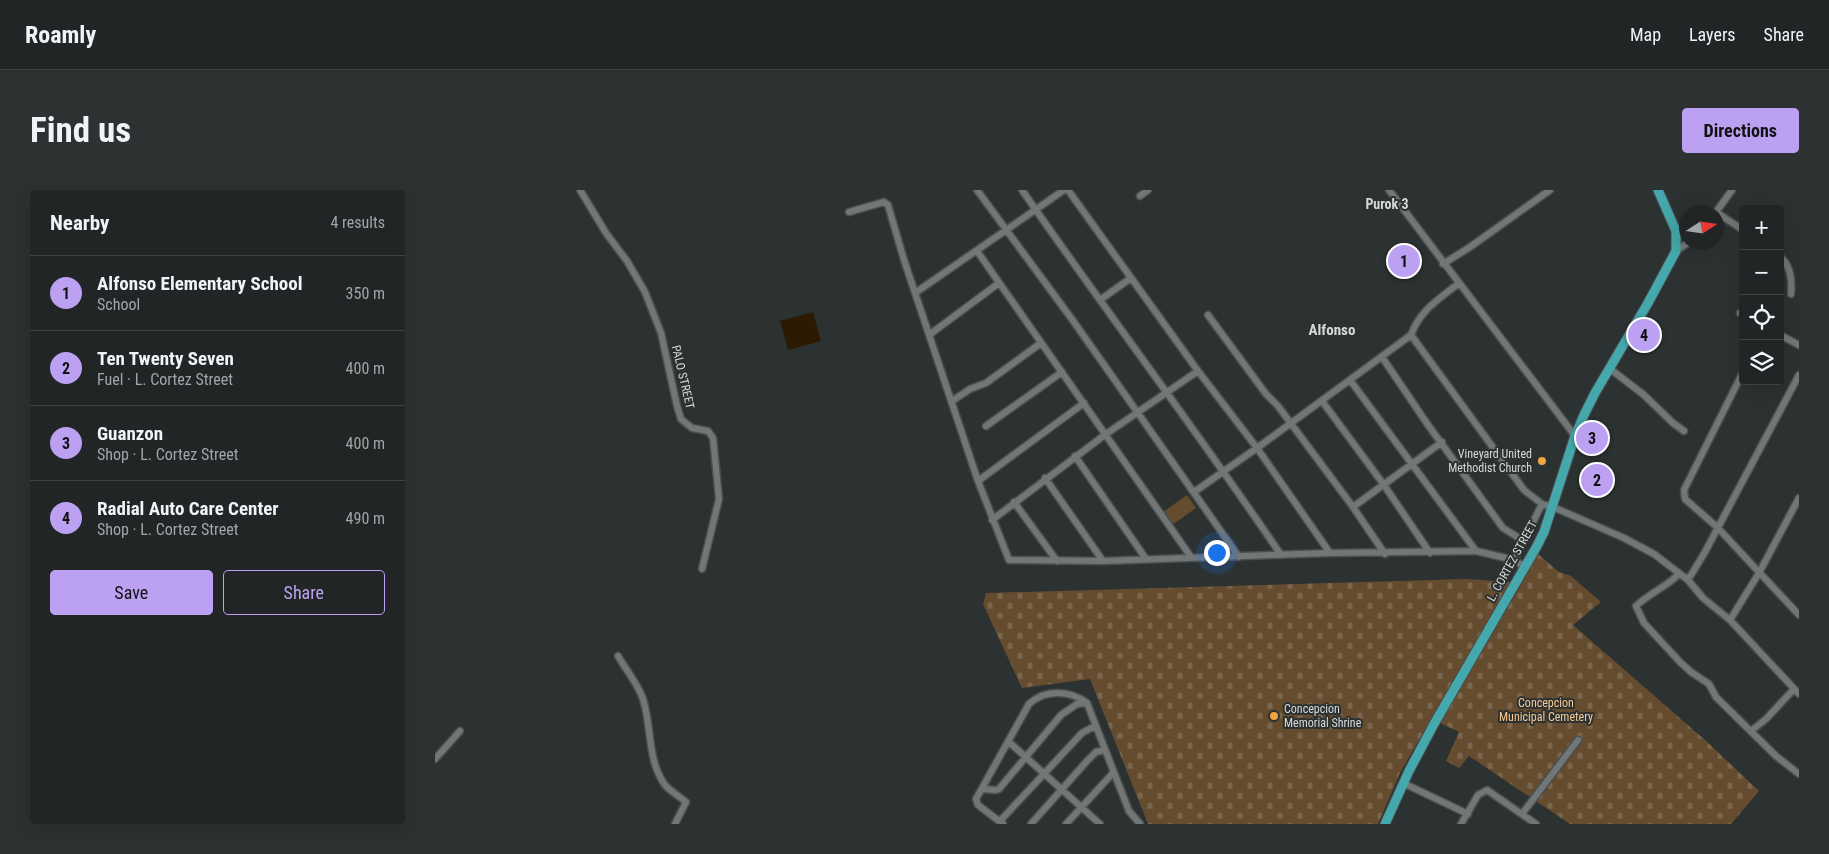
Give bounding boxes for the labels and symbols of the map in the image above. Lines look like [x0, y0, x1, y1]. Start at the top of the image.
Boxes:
district label: Purok 3 [1365, 196, 1409, 212]
north arrow [1679, 205, 1724, 250]
pin: 1 [1388, 242, 1420, 280]
pin: 4 [1628, 316, 1660, 354]
district label: Alfonso [1309, 321, 1355, 339]
street label: PALO STREET [669, 344, 697, 410]
pin: 3 [1576, 419, 1608, 457]
place label: Vineyard United Methodist Church [1448, 447, 1532, 475]
marker: Vineyard United Methodist Church [1536, 455, 1548, 467]
pin: 2 [1581, 461, 1613, 499]
street label: L. CORTEZ STREET [1484, 518, 1540, 604]
your location [1204, 540, 1230, 566]
park label: Concepcion Municipal Cemetery [1499, 696, 1593, 724]
place label: Concepcion Memorial Shrine [1284, 702, 1362, 730]
marker: Concepcion Memorial Shrine [1268, 710, 1280, 722]

